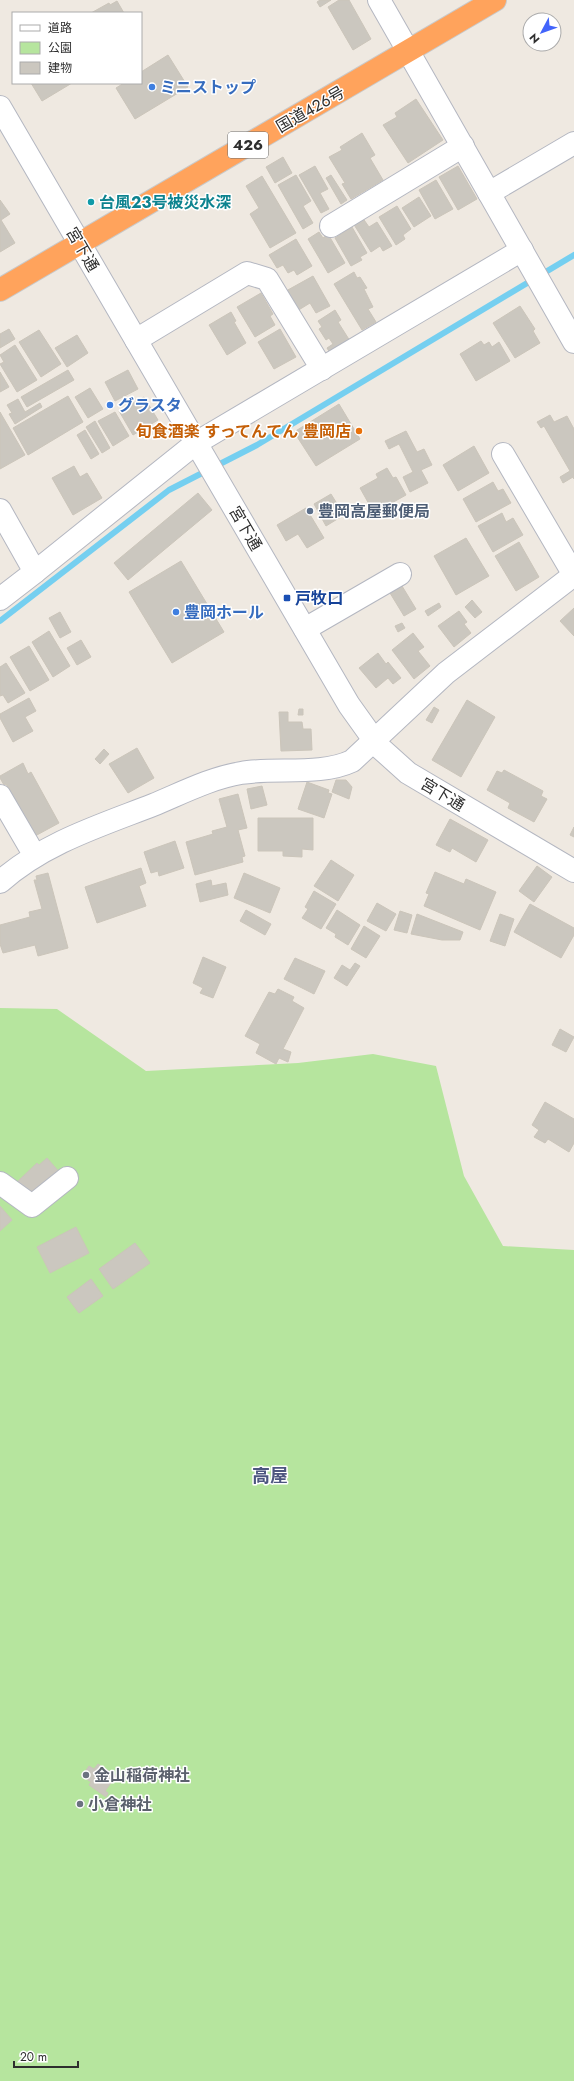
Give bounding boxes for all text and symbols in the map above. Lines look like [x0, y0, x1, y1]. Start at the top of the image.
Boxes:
legend [12, 12, 142, 84]
north arrow [522, 12, 562, 52]
text: 道路 [48, 19, 72, 37]
text: N [526, 30, 543, 47]
text: 公園 [48, 39, 72, 57]
text: 建物 [48, 59, 72, 77]
place label: ミニストップ [160, 76, 256, 99]
street label: 国道426号 [272, 81, 349, 138]
marker: ミニストップ [147, 82, 157, 92]
road number: 426 [228, 132, 268, 158]
place label: 台風23号被災水深 [99, 191, 231, 214]
marker: 台風23号被災水深 [86, 197, 96, 207]
street label: 宮下通 [61, 223, 105, 276]
place label: グラスタ [118, 394, 182, 417]
marker: グラスタ [105, 400, 115, 410]
place label: 旬食酒楽 すってんてん 豊岡店 [136, 420, 351, 443]
marker: 旬食酒楽 すってんてん 豊岡店 [354, 426, 364, 436]
place label: 豊岡高屋郵便局 [318, 500, 430, 523]
street label: 宮下通 [224, 502, 268, 555]
marker: 豊岡高屋郵便局 [305, 506, 315, 516]
place label: 戸牧口 [295, 587, 343, 610]
marker: 戸牧口 [282, 593, 292, 603]
place label: 豊岡ホール [184, 601, 264, 624]
marker: 豊岡ホール [171, 607, 181, 617]
street label: 宮下通 [416, 772, 469, 817]
district label: 高屋 [252, 1463, 288, 1489]
place label: 金山稲荷神社 [94, 1764, 190, 1787]
marker: 金山稲荷神社 [81, 1770, 91, 1780]
place label: 小倉神社 [88, 1793, 152, 1816]
marker: 小倉神社 [75, 1799, 85, 1809]
scale bar [14, 2043, 78, 2069]
text: 20 m [20, 2048, 47, 2066]

